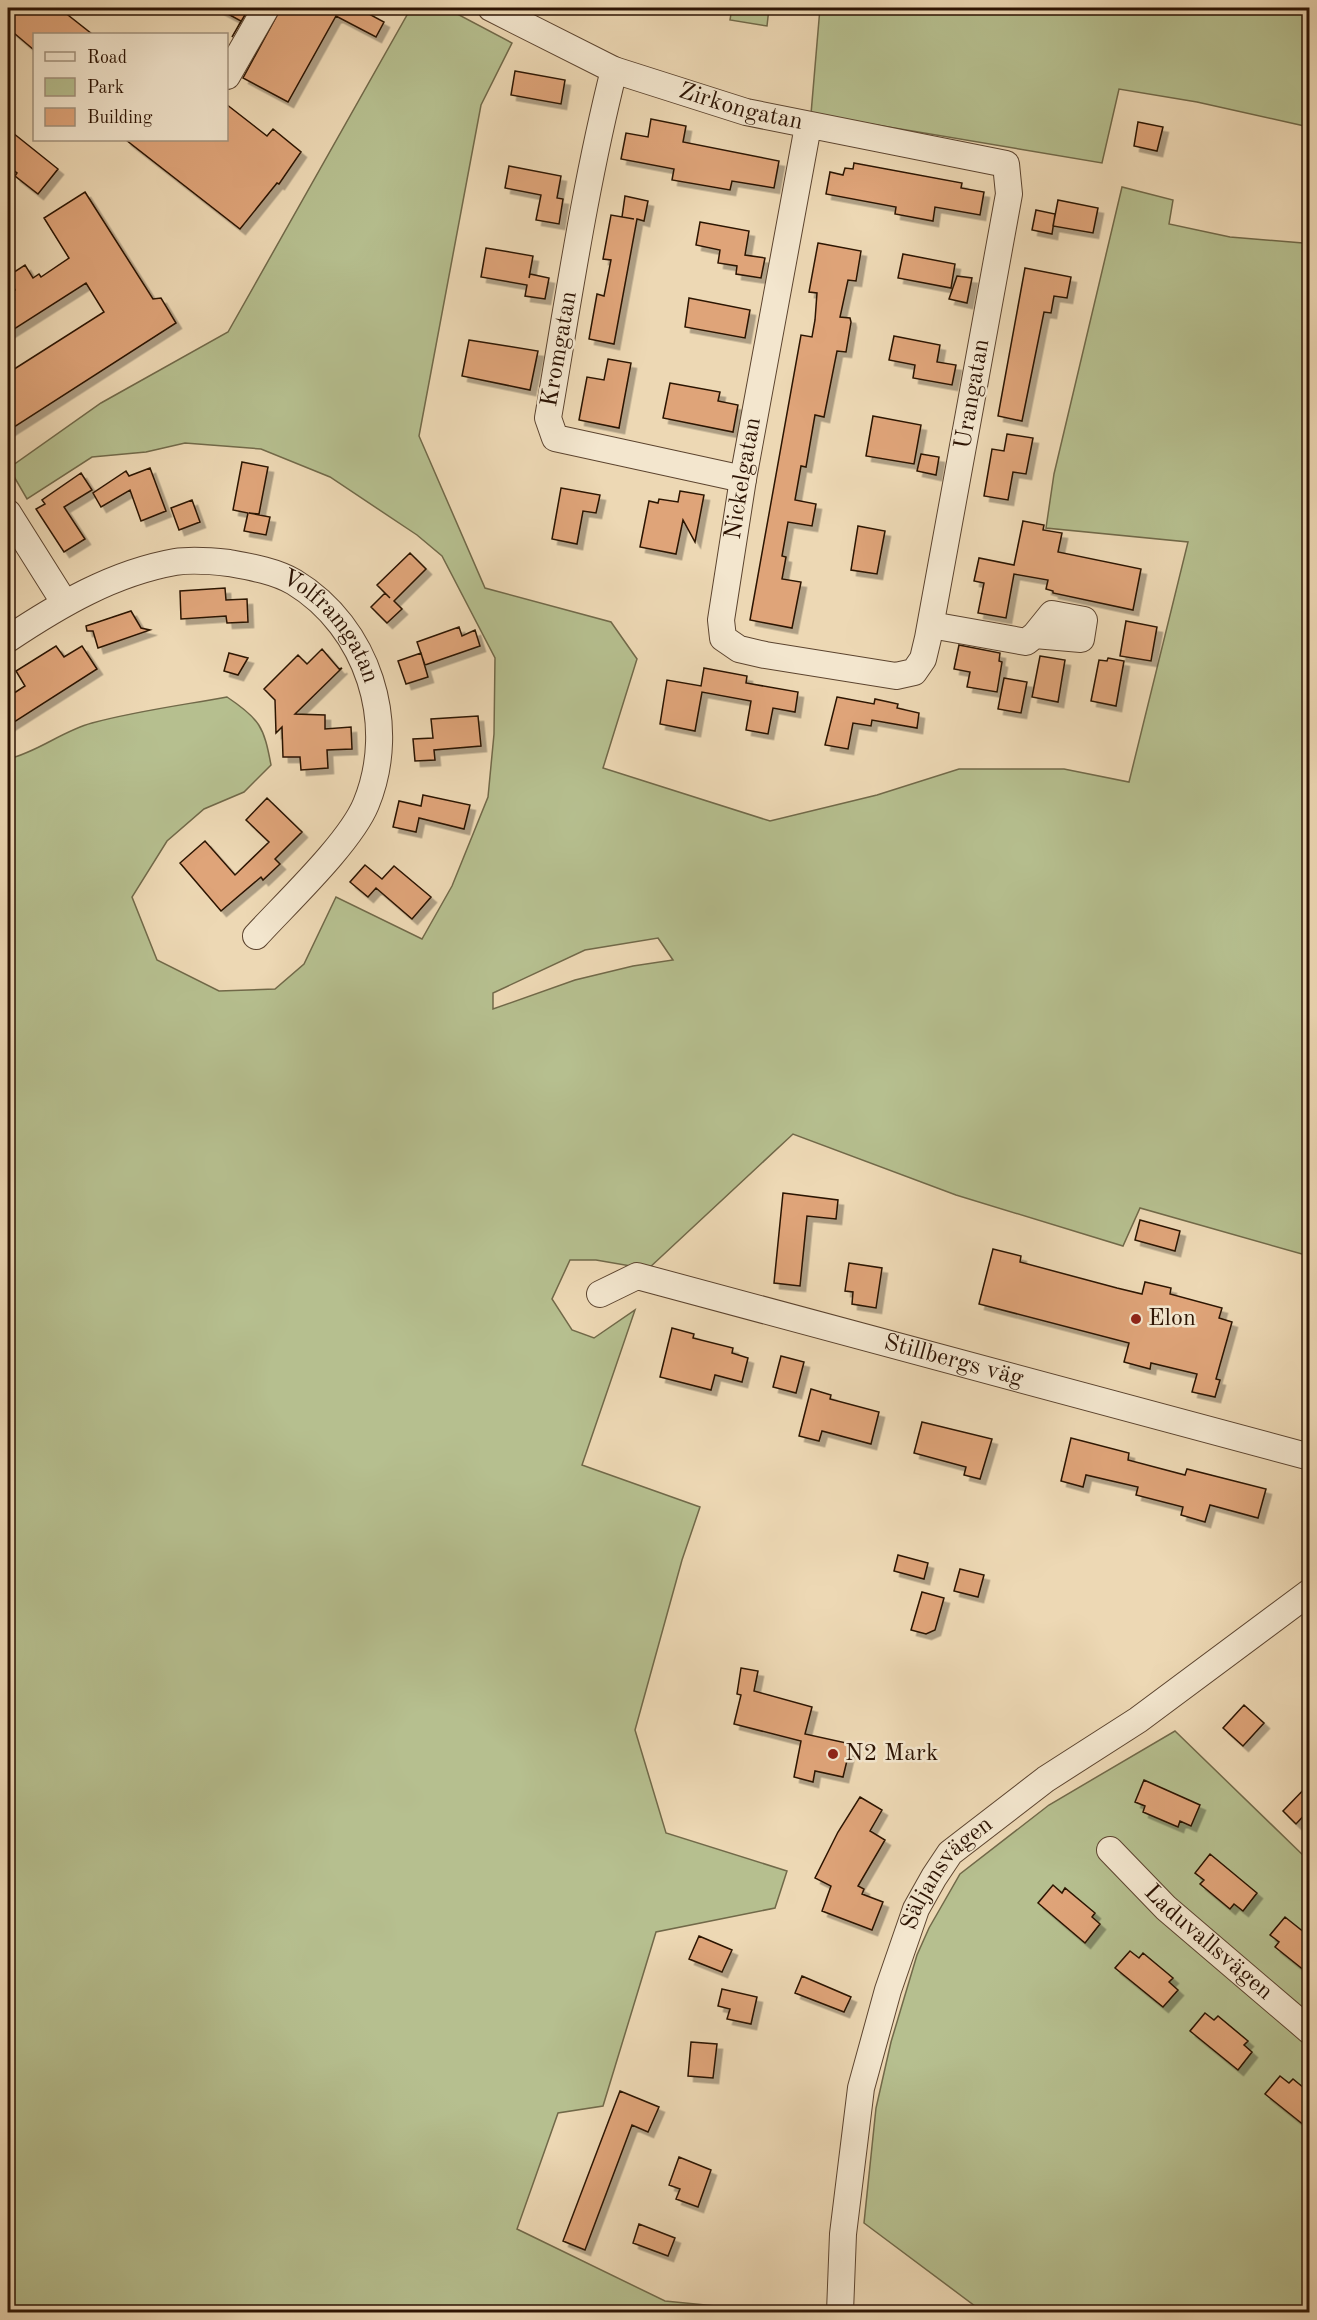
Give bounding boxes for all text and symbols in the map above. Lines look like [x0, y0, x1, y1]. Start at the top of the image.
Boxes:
legend [33, 33, 228, 141]
text: Road [87, 49, 127, 67]
text: Park [87, 79, 124, 97]
street label: Zirkongatan [676, 79, 805, 135]
text: Building [87, 109, 153, 127]
street label: Kromgatan [538, 289, 582, 409]
street label: Urangatan [952, 337, 994, 451]
street label: Nickelgatan [722, 415, 766, 541]
street label: Volframgatan [278, 566, 382, 686]
place label: Elon [1148, 1307, 1196, 1331]
marker: Elon [1129, 1312, 1143, 1326]
street label: Stillbergs väg [881, 1331, 1026, 1391]
place label: N2 Mark [845, 1742, 938, 1766]
marker: N2 Mark [826, 1747, 840, 1761]
street label: Säljansvägen [898, 1812, 998, 1933]
street label: Laduvallsvägen [1139, 1880, 1277, 2005]

